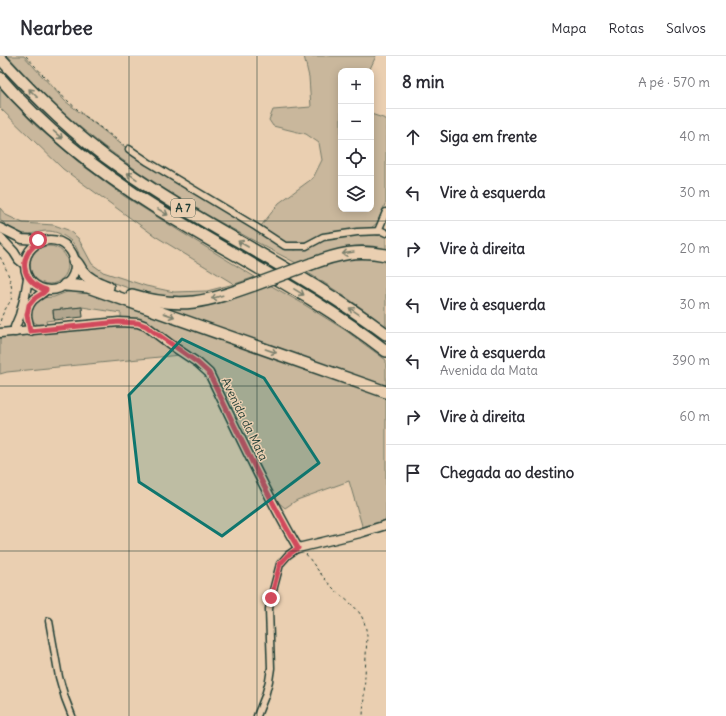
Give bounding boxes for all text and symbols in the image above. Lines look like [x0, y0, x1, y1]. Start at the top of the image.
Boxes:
text: Nearbee [20, 16, 93, 40]
text: Mapa [551, 19, 586, 37]
text: Rotas [608, 19, 644, 37]
text: Salvos [666, 19, 706, 37]
map controls [338, 68, 374, 212]
button: + [338, 68, 374, 104]
text: 8 min [402, 71, 444, 93]
text: A pé · 570 m [638, 74, 710, 91]
one-way arrow [28, 88, 38, 98]
button: − [338, 104, 374, 140]
icon: ahead [402, 126, 424, 148]
text: Siga em frente [440, 127, 537, 146]
text: 40 m [679, 128, 710, 145]
one-way arrow [53, 130, 63, 140]
button: locate [338, 140, 374, 176]
one-way arrow [127, 172, 138, 180]
button: layers [338, 176, 374, 212]
icon: left [402, 182, 424, 204]
text: Vire à esquerda [440, 183, 546, 202]
text: 30 m [680, 184, 710, 201]
road number: A 7 [171, 199, 195, 217]
one-way arrow [157, 208, 169, 216]
route start [29, 231, 47, 249]
icon: right [402, 238, 424, 260]
one-way arrow [237, 239, 249, 247]
text: Vire à direita [440, 239, 525, 258]
text: 20 m [680, 240, 710, 257]
one-way arrow [342, 250, 355, 258]
one-way arrow [293, 288, 304, 296]
one-way arrow [211, 294, 224, 301]
icon: left [402, 294, 424, 316]
text: Vire à esquerda [440, 295, 546, 314]
text: 30 m [680, 296, 710, 313]
one-way arrow [349, 307, 360, 315]
one-way arrow [162, 312, 174, 320]
text: Vire à esquerda [440, 343, 546, 362]
one-way arrow [265, 348, 277, 356]
icon: left [402, 350, 424, 372]
text: 390 m [672, 352, 710, 369]
text: Avenida da Mata [440, 362, 538, 379]
street label: Avenida da Mata [218, 375, 272, 463]
icon: right [402, 406, 424, 428]
text: Vire à direita [440, 407, 525, 426]
text: 60 m [679, 408, 710, 425]
icon: arrive [402, 462, 424, 484]
text: Chegada ao destino [440, 463, 574, 482]
route end [262, 589, 280, 607]

